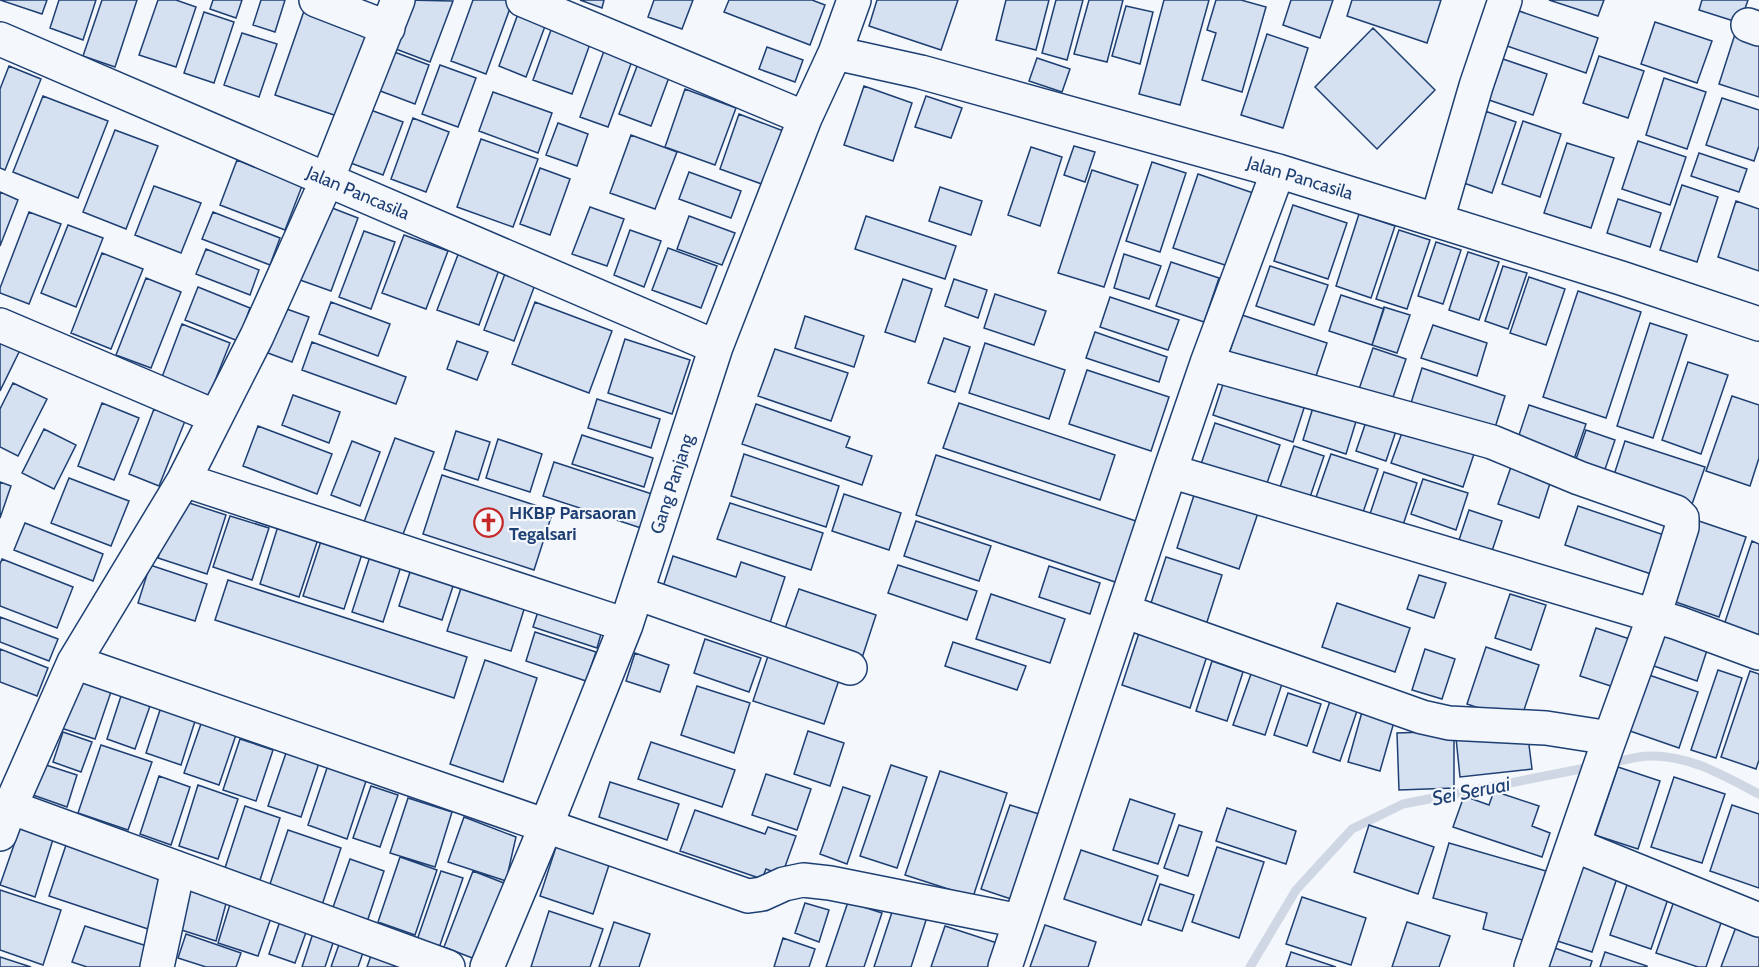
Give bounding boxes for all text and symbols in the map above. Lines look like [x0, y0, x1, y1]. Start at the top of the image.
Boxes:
street label: Jalan Pancasila [1243, 151, 1356, 205]
street label: Jalan Pancasila [302, 161, 413, 225]
street label: Gang Panjang [645, 430, 699, 537]
place label: HKBP Parsaoran Tegalsari [509, 502, 636, 545]
church icon: HKBP Parsaoran Tegalsari [472, 507, 504, 539]
water label: Sei Seruai [1430, 772, 1513, 810]

